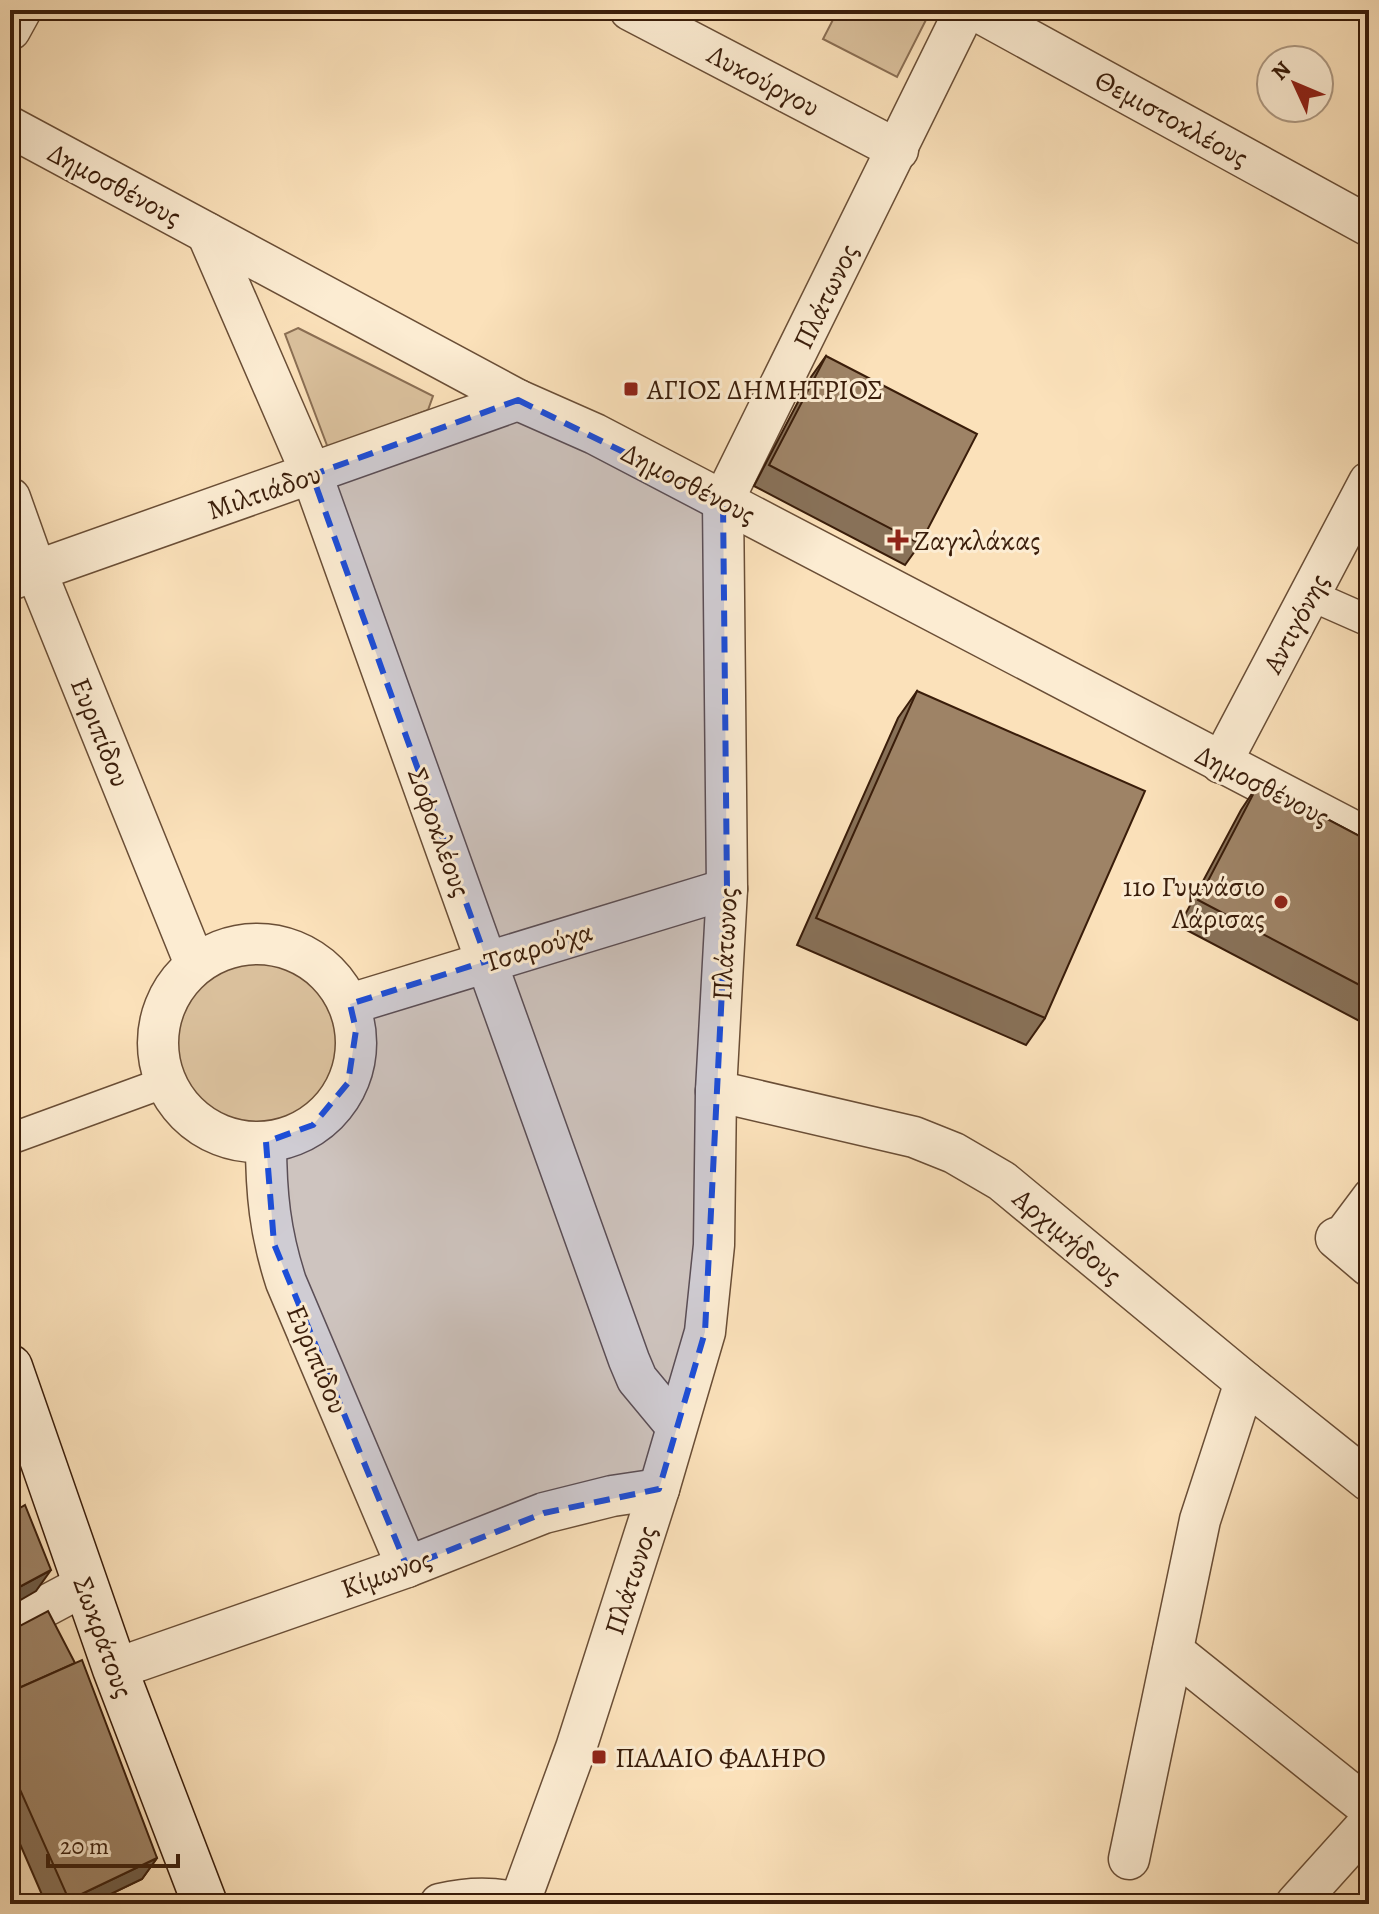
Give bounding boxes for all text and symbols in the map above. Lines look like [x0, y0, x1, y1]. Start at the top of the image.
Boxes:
street label: Λυκούργου [700, 35, 826, 126]
north arrow [1255, 44, 1335, 124]
text: N [1265, 55, 1298, 87]
street label: Θεμιστοκλέους [1088, 61, 1255, 177]
street label: Δημοσθένους [41, 134, 188, 236]
street label: Πλάτωνος [784, 237, 868, 355]
place label: ΑΓΙΟΣ ΔΗΜΗΤΡΙΟΣ [646, 371, 883, 409]
marker: ΑΓΙΟΣ ΔΗΜΗΤΡΙΟΣ [622, 380, 640, 398]
street label: Δημοσθένους [615, 434, 762, 534]
street label: Μιλτιάδου [202, 455, 326, 529]
place label: Ζαγκλάκας [914, 522, 1040, 560]
marker: Ζαγκλάκας [889, 531, 907, 549]
street label: Αντιγόνης [1253, 567, 1338, 681]
street label: Ευριπίδου [61, 672, 139, 793]
street label: Δημοσθένους [1189, 736, 1336, 836]
street label: Σοφοκλέους [398, 762, 480, 902]
place label: 11ο Γυμνάσιο Λάρισας [1123, 868, 1265, 938]
street label: Πλάτωνος [703, 887, 747, 1001]
marker: 11ο Γυμνάσιο Λάρισας [1272, 893, 1290, 911]
street label: Τσαρούχα [479, 912, 597, 981]
street label: Αρχιμήδους [1004, 1179, 1130, 1294]
street label: Ευριπίδου [277, 1299, 357, 1420]
street label: Πλάτωνος [595, 1521, 666, 1640]
street label: Κίμωνος [336, 1540, 437, 1608]
street label: Σωκράτους [64, 1572, 142, 1703]
place label: ΠΑΛΑΙΟ ΦΑΛΗΡΟ [615, 1739, 826, 1777]
marker: ΠΑΛΑΙΟ ΦΑΛΗΡΟ [590, 1748, 608, 1766]
scale bar [48, 1818, 178, 1868]
text: 20 m [60, 1830, 109, 1862]

